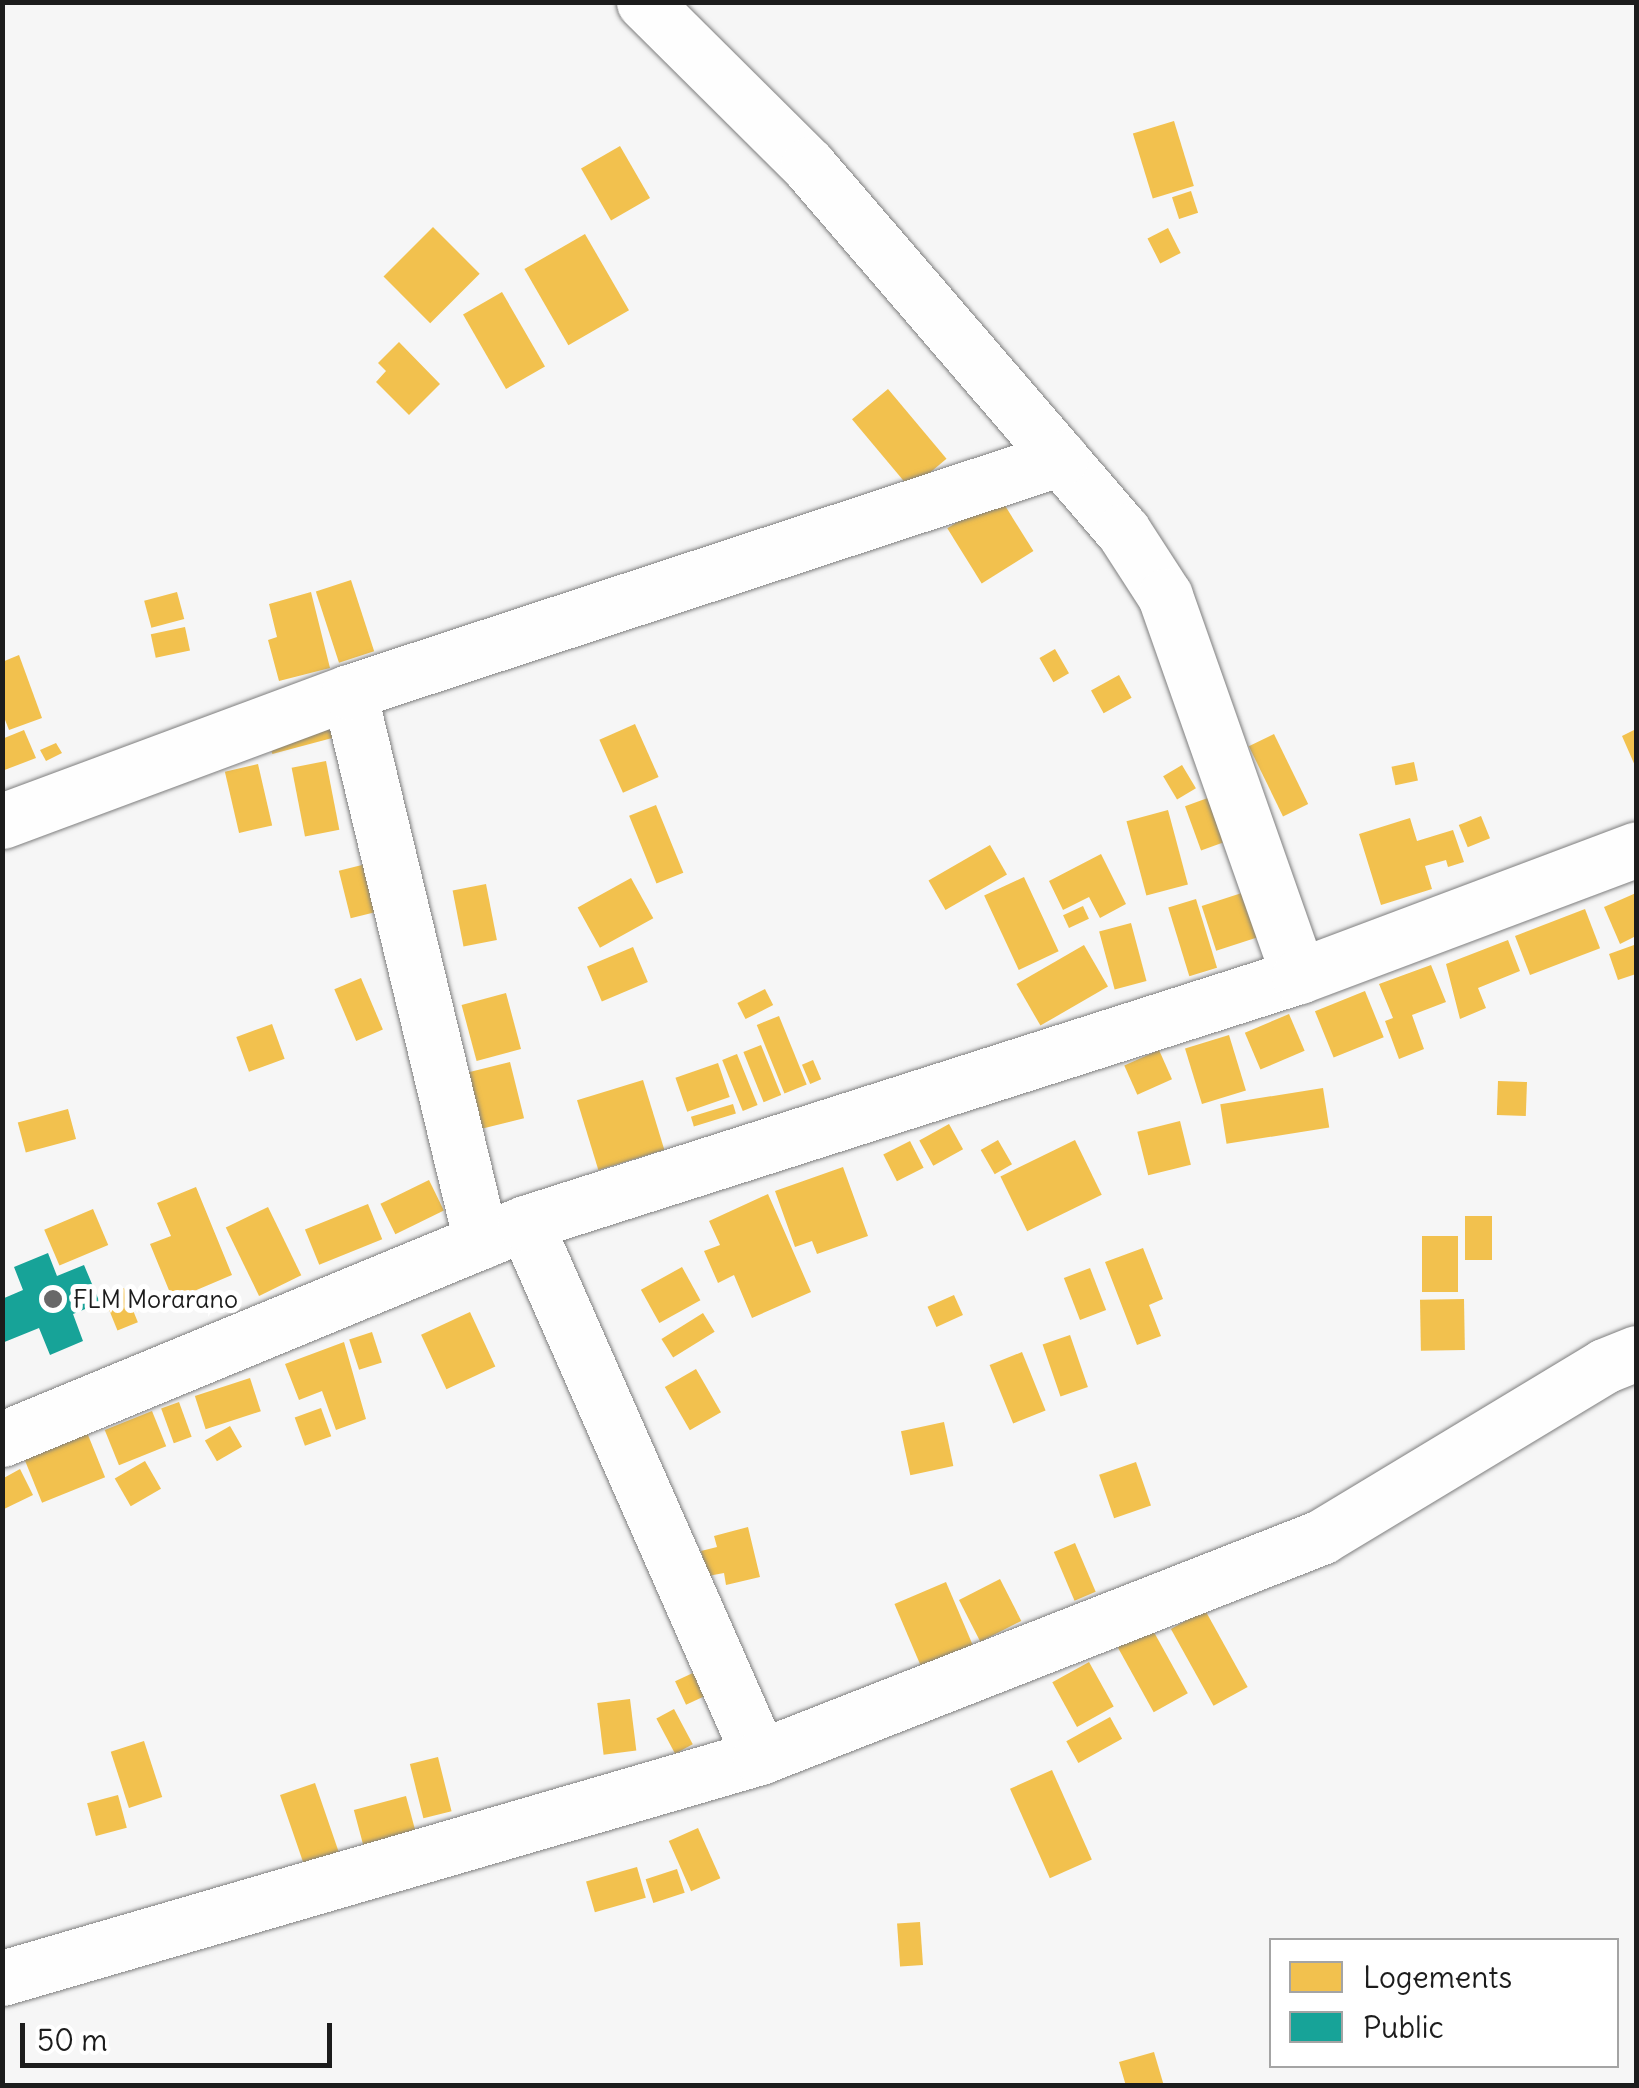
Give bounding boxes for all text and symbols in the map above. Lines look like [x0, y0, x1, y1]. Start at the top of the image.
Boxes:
place label: FLM Morarano [73, 1284, 238, 1314]
marker: FLM Morarano [42, 1288, 64, 1310]
legend [1269, 1938, 1619, 2068]
text: Logements [1363, 1958, 1512, 1996]
scale bar [25, 2003, 338, 2065]
text: Public [1363, 2008, 1444, 2046]
text: 50 m [37, 2021, 107, 2059]

